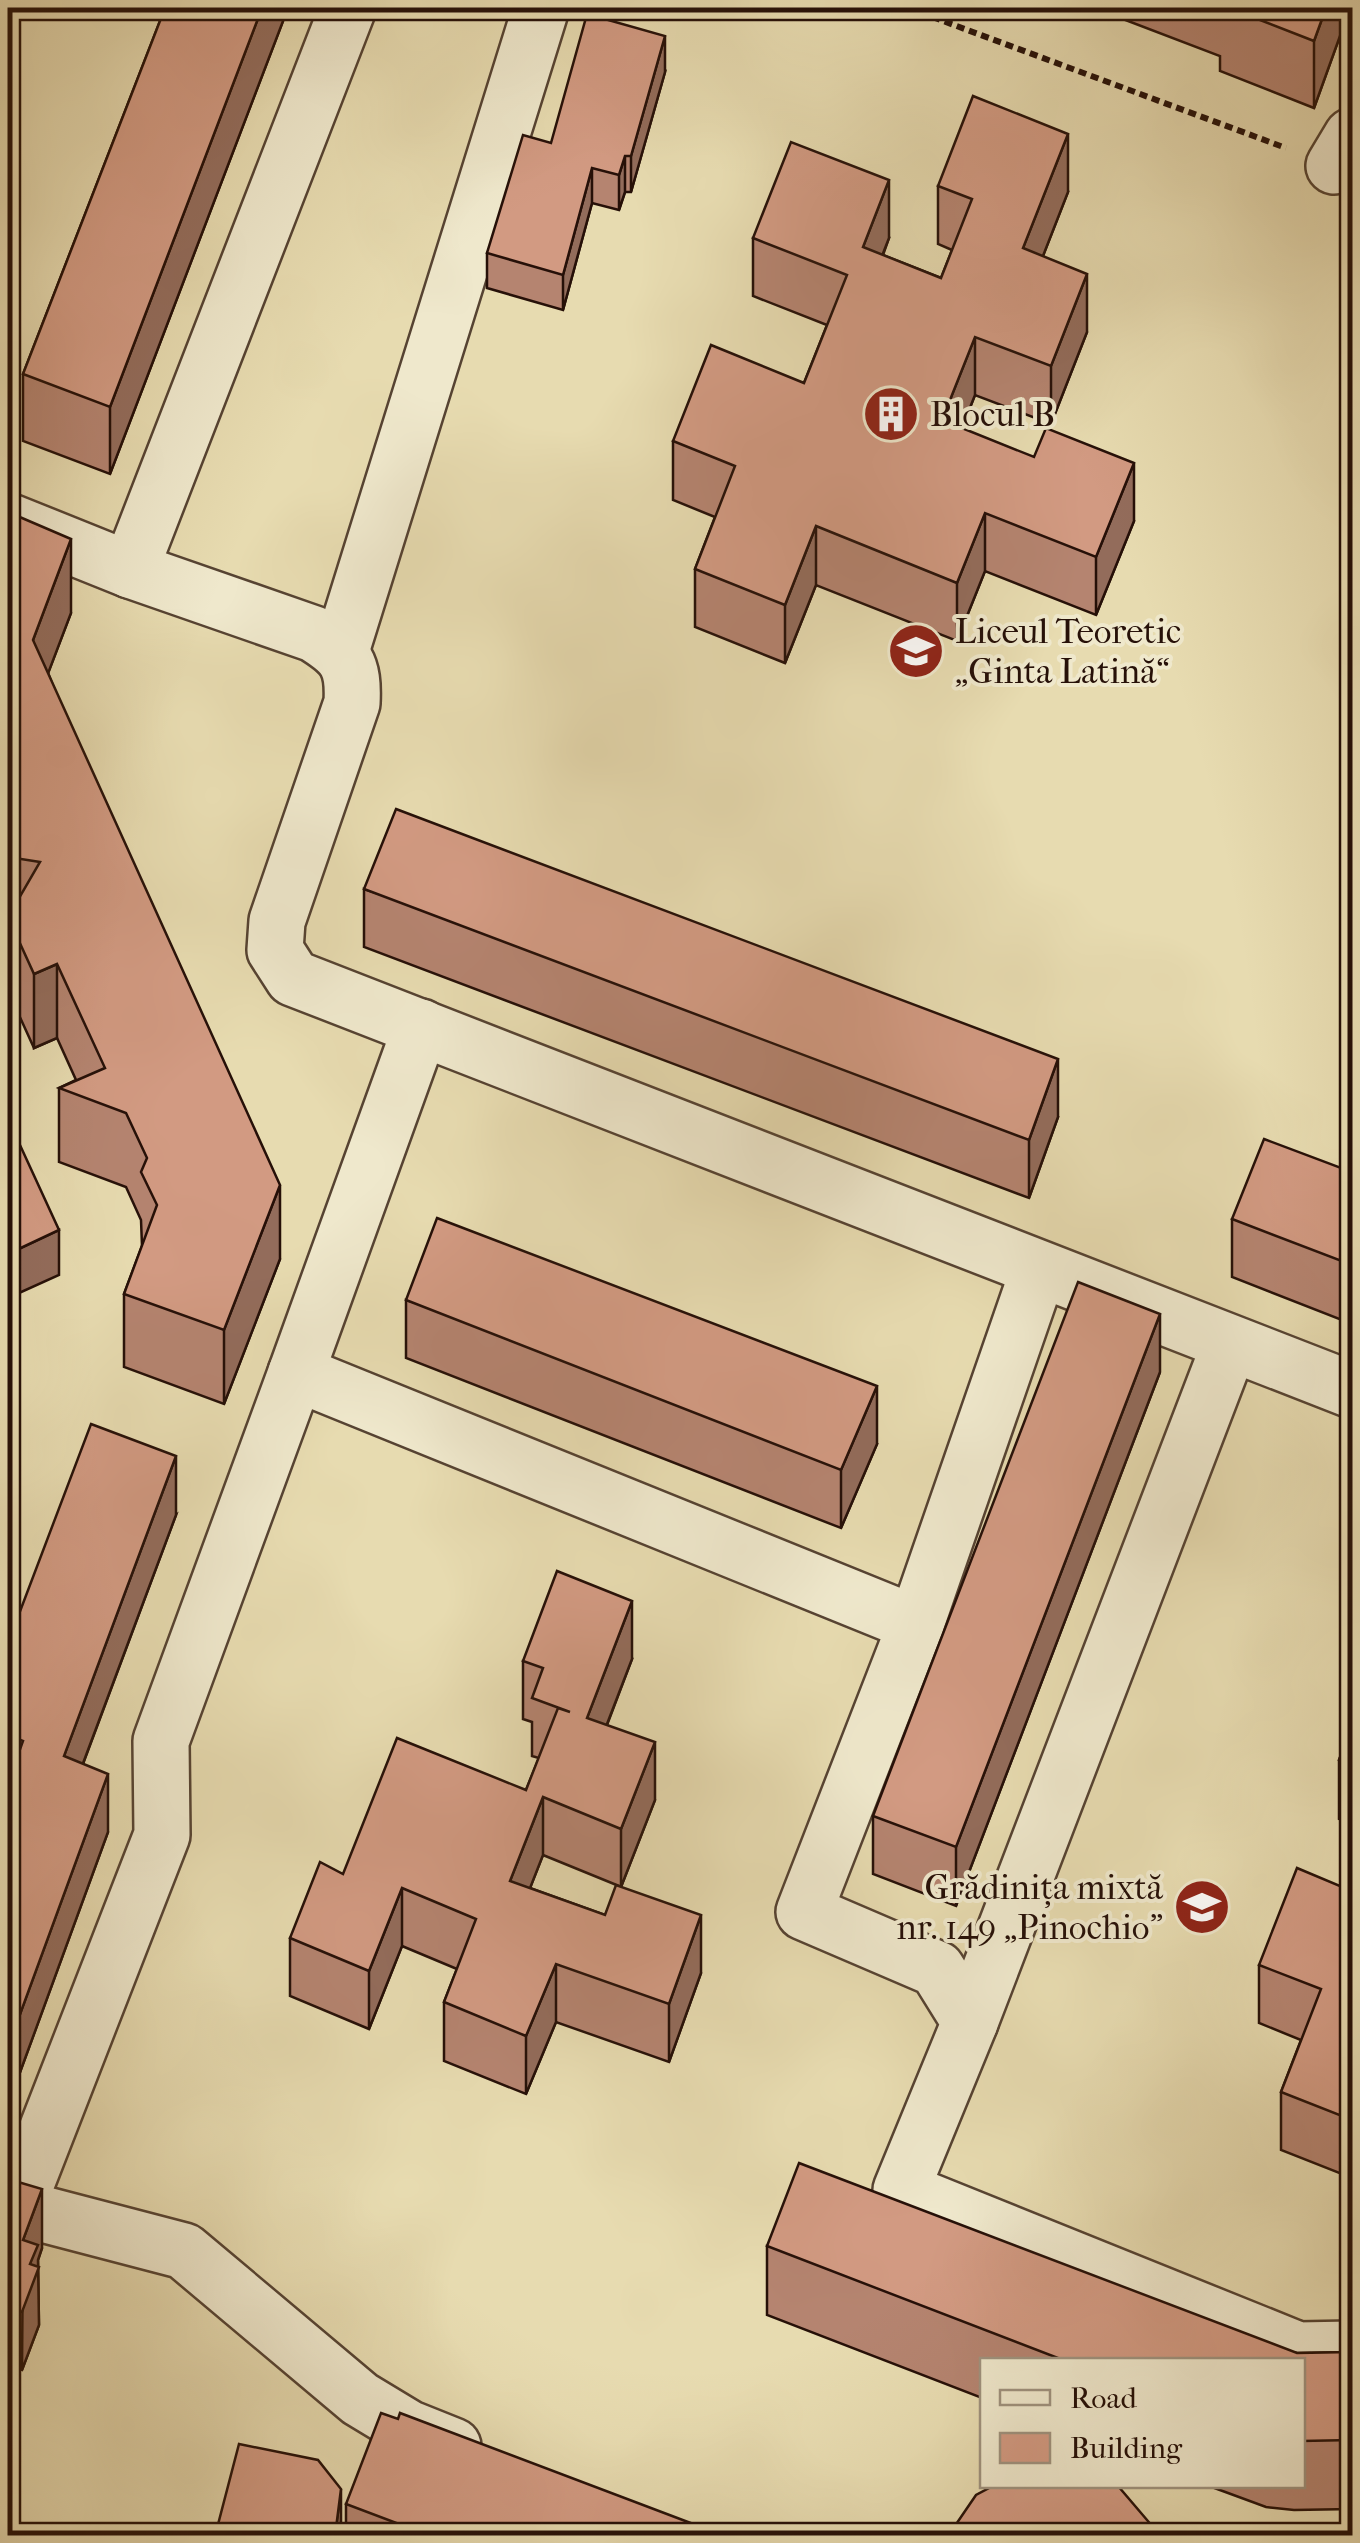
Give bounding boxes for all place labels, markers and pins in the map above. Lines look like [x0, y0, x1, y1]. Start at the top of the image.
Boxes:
building icon: Blocul B [861, 384, 921, 444]
place label: Blocul B [930, 394, 1055, 435]
place label: Liceul Teoretic „Ginta Latină“ [955, 611, 1181, 692]
school or university icon: Liceul Teoretic „Ginta Latină“ [886, 621, 946, 681]
place label: Grădinița mixtă nr. 149 „Pinochio” [897, 1867, 1164, 1948]
school or university icon: Grădinița mixtă nr. 149 „Pinochio” [1172, 1877, 1232, 1937]

